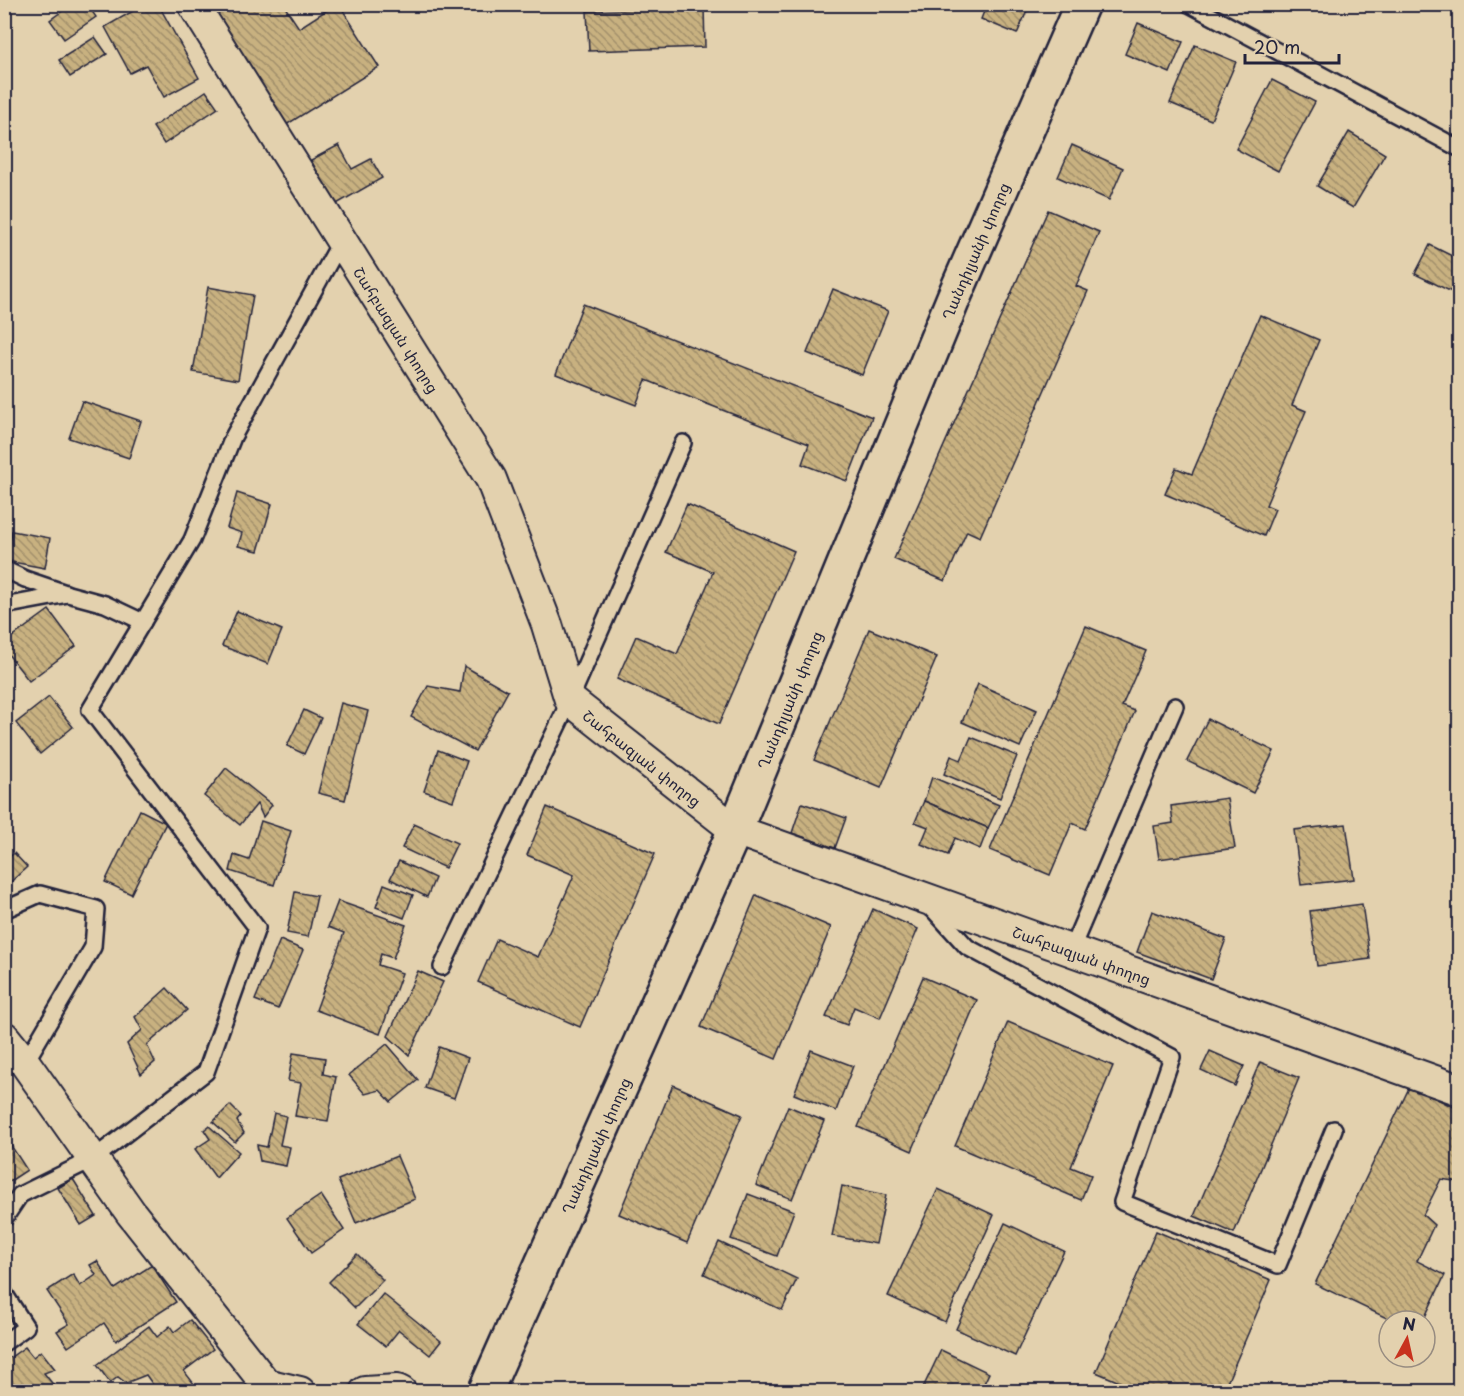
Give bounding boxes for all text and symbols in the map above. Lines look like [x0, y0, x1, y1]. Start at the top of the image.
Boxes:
scale bar [1245, 27, 1340, 65]
text: 20 m [1254, 33, 1300, 60]
street label: Ղանդիլյանի փողոց [935, 178, 1014, 323]
street label: Շահբազյան փողոց [349, 262, 445, 397]
street label: Ղանդիլյանի փողոց [750, 627, 827, 772]
street label: Շահբազյան փողոց [578, 703, 707, 811]
street label: Շահբազյան փողոց [1009, 919, 1154, 990]
street label: Ղանդիլյանի փողոց [554, 1073, 635, 1217]
north arrow [1377, 1309, 1437, 1369]
text: N [1401, 1310, 1417, 1336]

